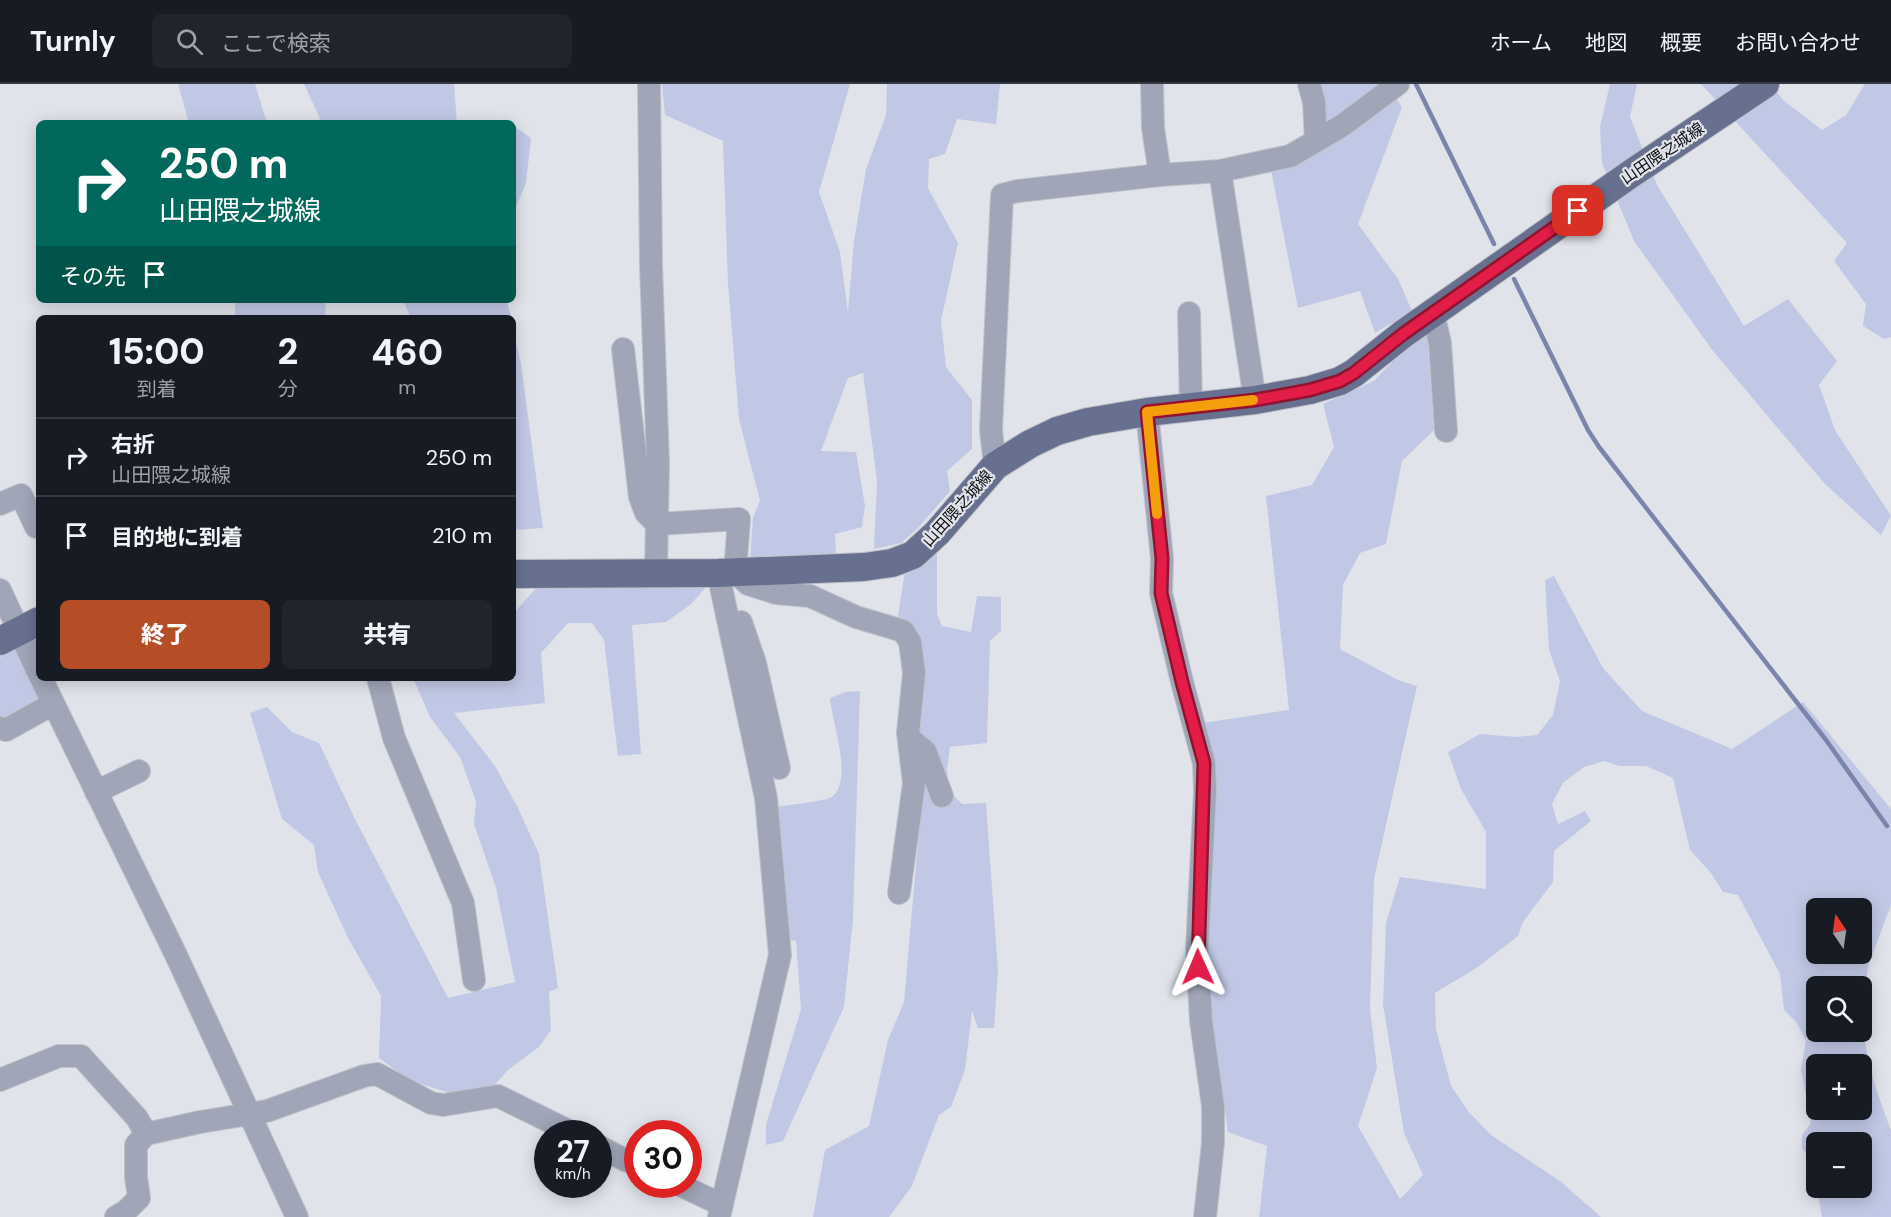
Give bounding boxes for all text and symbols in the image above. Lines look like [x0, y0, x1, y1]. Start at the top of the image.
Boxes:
search box [152, 14, 572, 68]
text: Turnly [30, 23, 116, 60]
icon: search [173, 25, 206, 58]
text: ここで検索 [221, 29, 331, 58]
text: ホーム [1490, 29, 1552, 57]
text: 地図 [1585, 29, 1627, 57]
text: 概要 [1660, 29, 1702, 57]
text: お問い合わせ [1735, 29, 1861, 57]
street label: 山田隈之城線 [1617, 118, 1708, 189]
text: 250 m [159, 136, 288, 191]
icon: right [60, 144, 138, 222]
pin [1552, 185, 1603, 236]
text: 山田隈之城線 [159, 193, 321, 228]
icon: arrive [1561, 194, 1594, 227]
icon: arrive [138, 258, 171, 291]
text: その先 [60, 262, 126, 291]
text: 15:00 [109, 328, 205, 375]
text: 2 [278, 328, 298, 375]
text: 460 [371, 329, 443, 376]
text: m [398, 374, 416, 400]
text: 到着 [137, 376, 177, 402]
text: 分 [278, 376, 298, 402]
text: 右折 [111, 430, 155, 459]
icon: right [60, 441, 93, 474]
text: 250 m [425, 443, 492, 472]
text: 山田隈之城線 [111, 462, 231, 488]
street label: 山田隈之城線 [917, 466, 997, 551]
icon: arrive [60, 519, 93, 552]
text: 210 m [432, 521, 492, 550]
text: 目的地に到着 [111, 523, 243, 552]
button: 終了 [60, 600, 270, 669]
button: 共有 [282, 600, 492, 669]
north arrow [1806, 898, 1872, 964]
map controls [1806, 898, 1872, 1198]
position arrow [1166, 935, 1230, 999]
button: search [1806, 976, 1872, 1042]
button: + [1806, 1054, 1872, 1120]
speed limit sign: 30 [624, 1120, 702, 1198]
text: 27 [556, 1132, 590, 1171]
button: − [1806, 1132, 1872, 1198]
text: km/h [555, 1164, 591, 1184]

